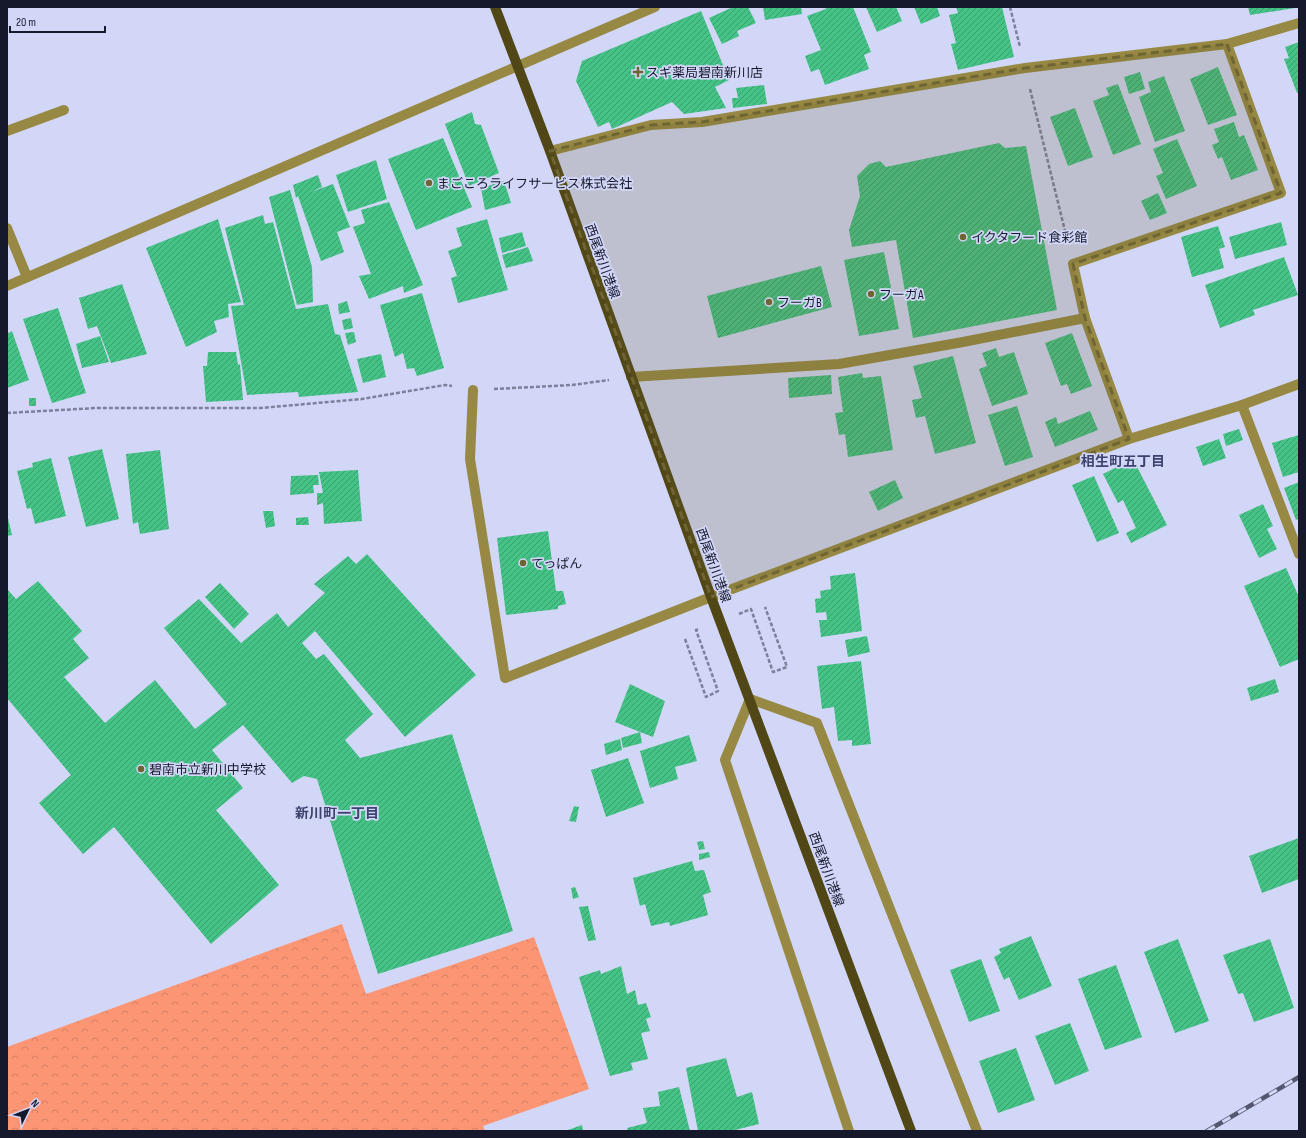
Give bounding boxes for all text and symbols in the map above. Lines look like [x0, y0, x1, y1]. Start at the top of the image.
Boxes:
scale bar [10, 8, 105, 34]
text: 20 m [16, 15, 36, 30]
place label: スギ薬局碧南新川店 [646, 65, 763, 81]
marker: スギ薬局碧南新川店 [633, 67, 643, 77]
place label: まごころライフサービス株式会社 [437, 176, 632, 192]
marker: まごころライフサービス株式会社 [424, 178, 434, 188]
street label: 西尾新川港線 [581, 222, 623, 301]
place label: イクタフード食彩館 [971, 230, 1087, 246]
marker: イクタフード食彩館 [958, 232, 968, 242]
place label: フーガA [879, 287, 924, 303]
marker: フーガA [866, 289, 876, 299]
place label: フーガB [777, 295, 822, 311]
marker: フーガB [764, 297, 774, 307]
district label: 相生町五丁目 [1081, 453, 1165, 470]
street label: 西尾新川港線 [692, 526, 734, 605]
place label: てっぱん [531, 556, 582, 572]
marker: てっぱん [518, 558, 528, 568]
place label: 碧南市立新川中学校 [149, 762, 266, 778]
marker: 碧南市立新川中学校 [136, 764, 146, 774]
district label: 新川町一丁目 [295, 805, 379, 822]
street label: 西尾新川港線 [805, 830, 847, 909]
north arrow [8, 1090, 48, 1130]
text: N [28, 1097, 42, 1110]

